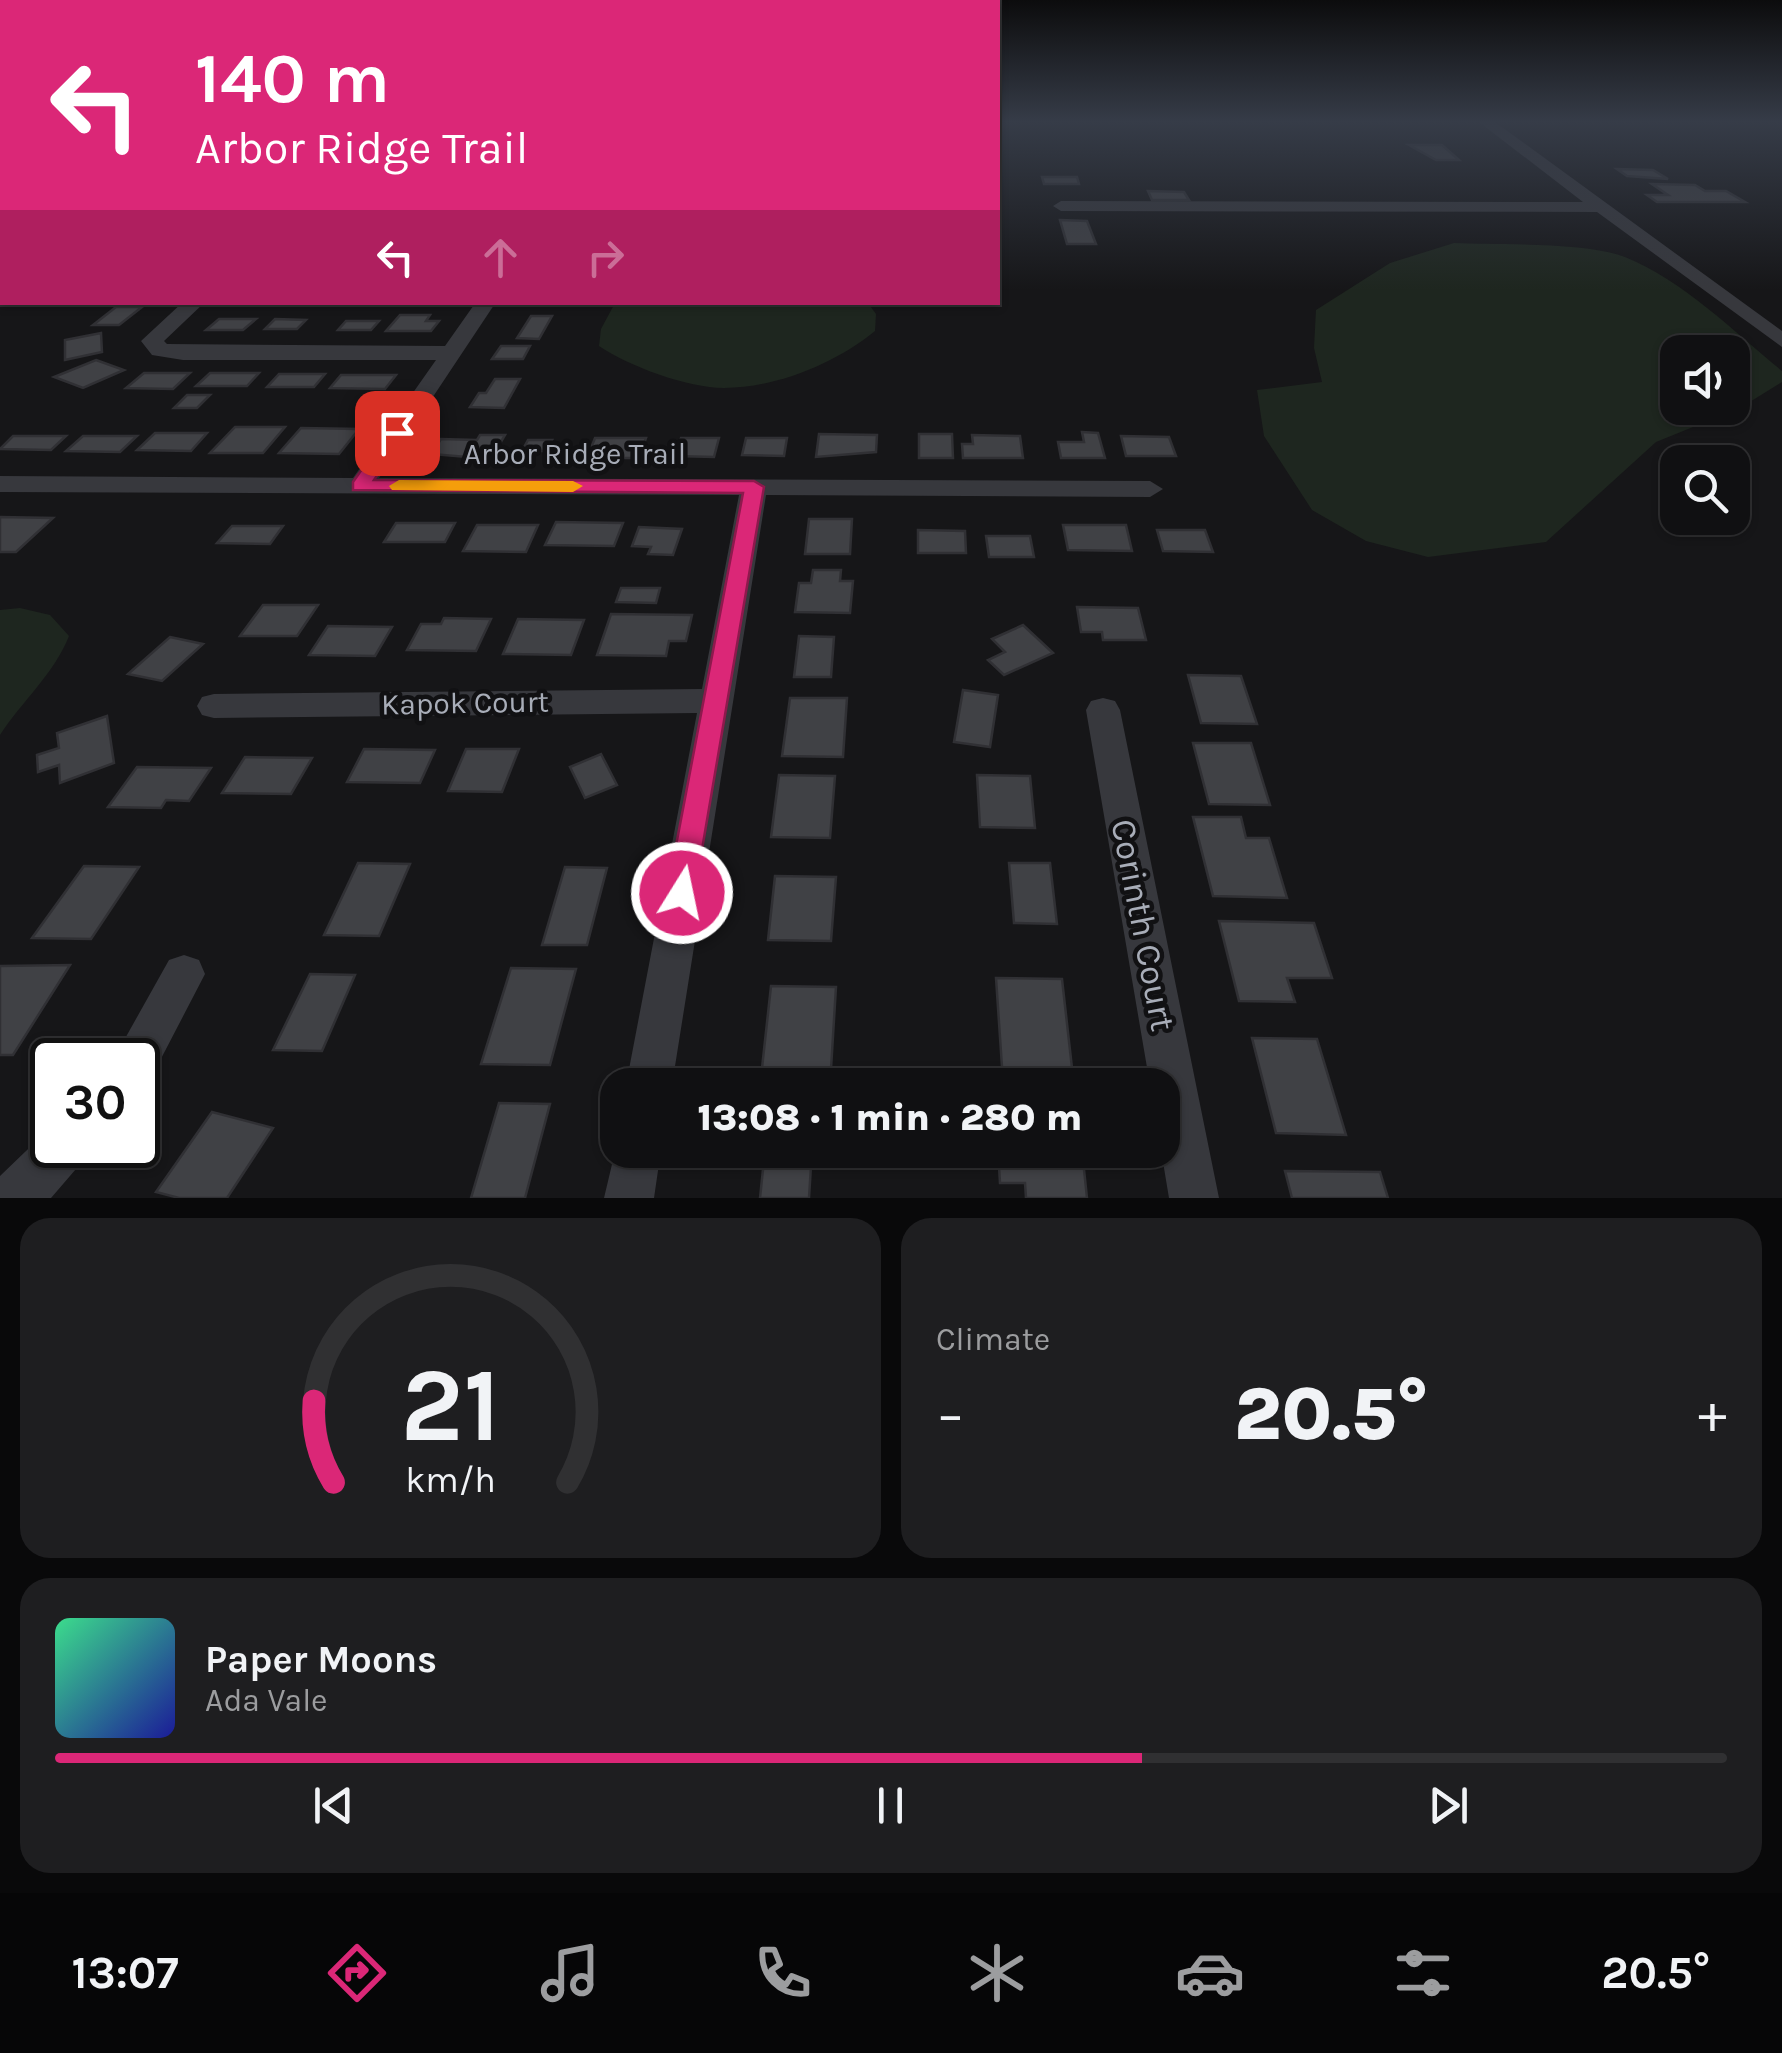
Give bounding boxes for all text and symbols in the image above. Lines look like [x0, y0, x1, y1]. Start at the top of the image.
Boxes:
text: 140 m [195, 38, 390, 120]
icon: left [30, 40, 160, 170]
text: Arbor Ridge Trail [195, 122, 528, 174]
icon: left [368, 230, 423, 285]
icon: ahead [473, 230, 528, 285]
icon: right [578, 230, 633, 285]
map controls [1660, 335, 1750, 535]
button: sound [1660, 335, 1750, 425]
pin [355, 391, 440, 476]
icon: arrive [370, 406, 425, 461]
street label: Arbor Ridge Trail [464, 436, 686, 472]
button: search [1660, 445, 1750, 535]
street label: Kapok Court [381, 684, 549, 722]
street label: Corinth Court [1102, 816, 1184, 1034]
position arrow [630, 841, 734, 945]
speed limit sign: 30 [30, 1038, 160, 1168]
text: 13:08 · 1 min · 280 m [698, 1095, 1082, 1140]
text: Climate [936, 1321, 1050, 1358]
text: 21 [401, 1345, 501, 1466]
text: 20.5° [1234, 1370, 1429, 1458]
text: − [936, 1382, 965, 1446]
text: + [1698, 1382, 1727, 1446]
text: km/h [405, 1459, 496, 1501]
text: Paper Moons [205, 1637, 437, 1682]
text: Ada Vale [205, 1682, 328, 1719]
icon: previous [306, 1778, 361, 1833]
icon: pause [863, 1778, 918, 1833]
icon: next [1421, 1778, 1476, 1833]
icon: directions [322, 1938, 392, 2008]
icon: music [535, 1938, 605, 2008]
icon: phone [748, 1938, 818, 2008]
icon: climate [962, 1938, 1032, 2008]
icon: car [1175, 1938, 1245, 2008]
icon: filters [1388, 1938, 1458, 2008]
text: 13:07 [72, 1947, 179, 1999]
text: 20.5° [1601, 1947, 1710, 1999]

